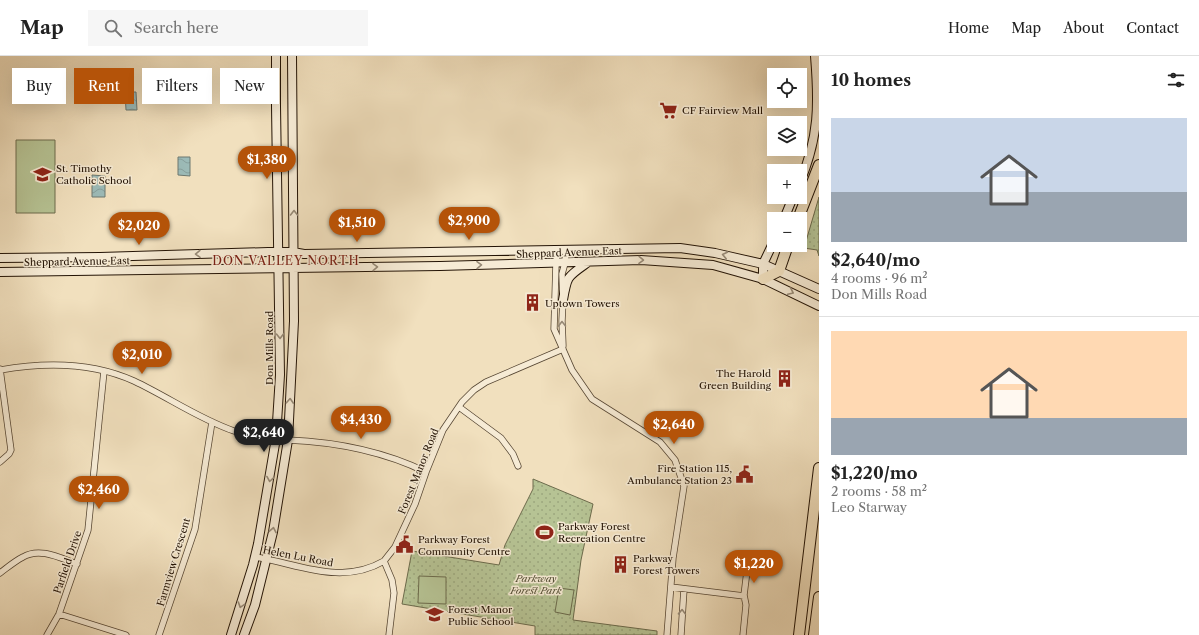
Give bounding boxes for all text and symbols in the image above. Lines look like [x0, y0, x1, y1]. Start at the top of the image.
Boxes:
search box [88, 10, 368, 46]
text: Map [20, 16, 64, 39]
icon: search [102, 17, 124, 39]
text: Search here [134, 18, 219, 37]
text: Home [948, 19, 989, 37]
text: Map [1011, 19, 1041, 37]
text: About [1063, 19, 1104, 37]
text: Contact [1126, 19, 1179, 37]
chip: Buy [12, 68, 66, 104]
chip: Rent [74, 68, 134, 104]
chip: Filters [142, 68, 212, 104]
chip: New [220, 68, 279, 104]
map controls [767, 68, 807, 252]
button: locate [767, 68, 807, 108]
icon: filters [1165, 69, 1187, 91]
text: 10 homes [831, 70, 911, 90]
supermarket icon: CF Fairview Mall [659, 100, 679, 120]
place label: CF Fairview Mall [682, 104, 763, 117]
button: layers [767, 116, 807, 156]
icon: home [973, 144, 1045, 216]
pin: $1,380 [234, 146, 300, 180]
text: $1,380 [247, 151, 287, 167]
place label: St. Timothy Catholic School [56, 162, 132, 187]
school or university icon: St. Timothy Catholic School [33, 164, 53, 184]
button: + [767, 164, 807, 204]
pin: $2,900 [436, 207, 502, 241]
pin: $1,510 [324, 209, 390, 243]
one-way arrow [290, 210, 298, 216]
pin: $2,020 [106, 212, 172, 246]
text: $2,900 [448, 212, 490, 228]
button: − [767, 212, 807, 252]
text: $1,510 [338, 214, 376, 230]
text: $2,020 [118, 217, 160, 233]
street label: Sheppard Avenue East [516, 244, 623, 261]
one-way arrow [195, 250, 201, 258]
text: $2,640/mo [831, 250, 920, 270]
one-way arrow [722, 252, 729, 260]
district label: DON VALLEY NORTH [212, 253, 360, 268]
street label: Sheppard Avenue East [24, 254, 131, 269]
one-way arrow [638, 256, 644, 264]
one-way arrow [476, 261, 482, 269]
one-way arrow [372, 263, 378, 271]
text: 4 rooms · 96 m² [831, 270, 928, 286]
text: Don Mills Road [831, 286, 927, 302]
one-way arrow [786, 287, 794, 295]
building icon: Uptown Towers [522, 293, 542, 313]
place label: Uptown Towers [545, 297, 620, 310]
street label: Don Mills Road [263, 311, 276, 385]
one-way arrow [558, 321, 567, 327]
one-way arrow [276, 333, 284, 339]
pin: $2,010 [109, 341, 175, 375]
text: $2,010 [122, 346, 162, 362]
icon: home [973, 357, 1045, 429]
place label: The Harold Green Building [699, 367, 772, 392]
building icon: The Harold Green Building [774, 369, 794, 389]
one-way arrow [286, 398, 295, 404]
pin: $4,430 [328, 406, 394, 440]
text: $4,430 [340, 411, 382, 427]
pin: $2,640 [641, 411, 707, 445]
text: $2,640 [653, 416, 695, 432]
pin: $2,640 [231, 419, 297, 453]
text: $2,640 [243, 424, 285, 440]
street label: Forest Manor Road [395, 426, 442, 516]
place label: Fire Station 115, Ambulance Station 23 [626, 462, 732, 487]
text: $1,220/mo [831, 463, 918, 483]
public building icon: Fire Station 115, Ambulance Station 23 [735, 464, 755, 484]
pin: $2,460 [66, 476, 132, 510]
one-way arrow [266, 476, 274, 482]
text: $2,460 [78, 481, 120, 497]
text: 2 rooms · 58 m² [831, 483, 927, 499]
text: Leo Starway [831, 499, 907, 515]
street label: Farmview Crescent [154, 516, 193, 608]
place label: Parkway Forest Recreation Centre [558, 520, 646, 545]
sports icon: Parkway Forest Recreation Centre [535, 522, 555, 542]
one-way arrow [268, 527, 277, 533]
street label: Parfield Drive [51, 529, 84, 595]
place label: Parkway Forest Community Centre [418, 533, 511, 558]
public building icon: Parkway Forest Community Centre [395, 535, 415, 555]
street label: Helen Lu Road [262, 543, 334, 570]
pin: $1,220 [721, 550, 787, 584]
place label: Parkway Forest Towers [633, 552, 700, 577]
building icon: Parkway Forest Towers [610, 554, 630, 574]
text: $1,220 [734, 555, 774, 571]
park label: Parkway Forest Park [509, 572, 563, 597]
one-way arrow [237, 602, 246, 609]
place label: Forest Manor Public School [448, 603, 513, 628]
school or university icon: Forest Manor Public School [425, 605, 445, 625]
one-way arrow [678, 609, 686, 615]

